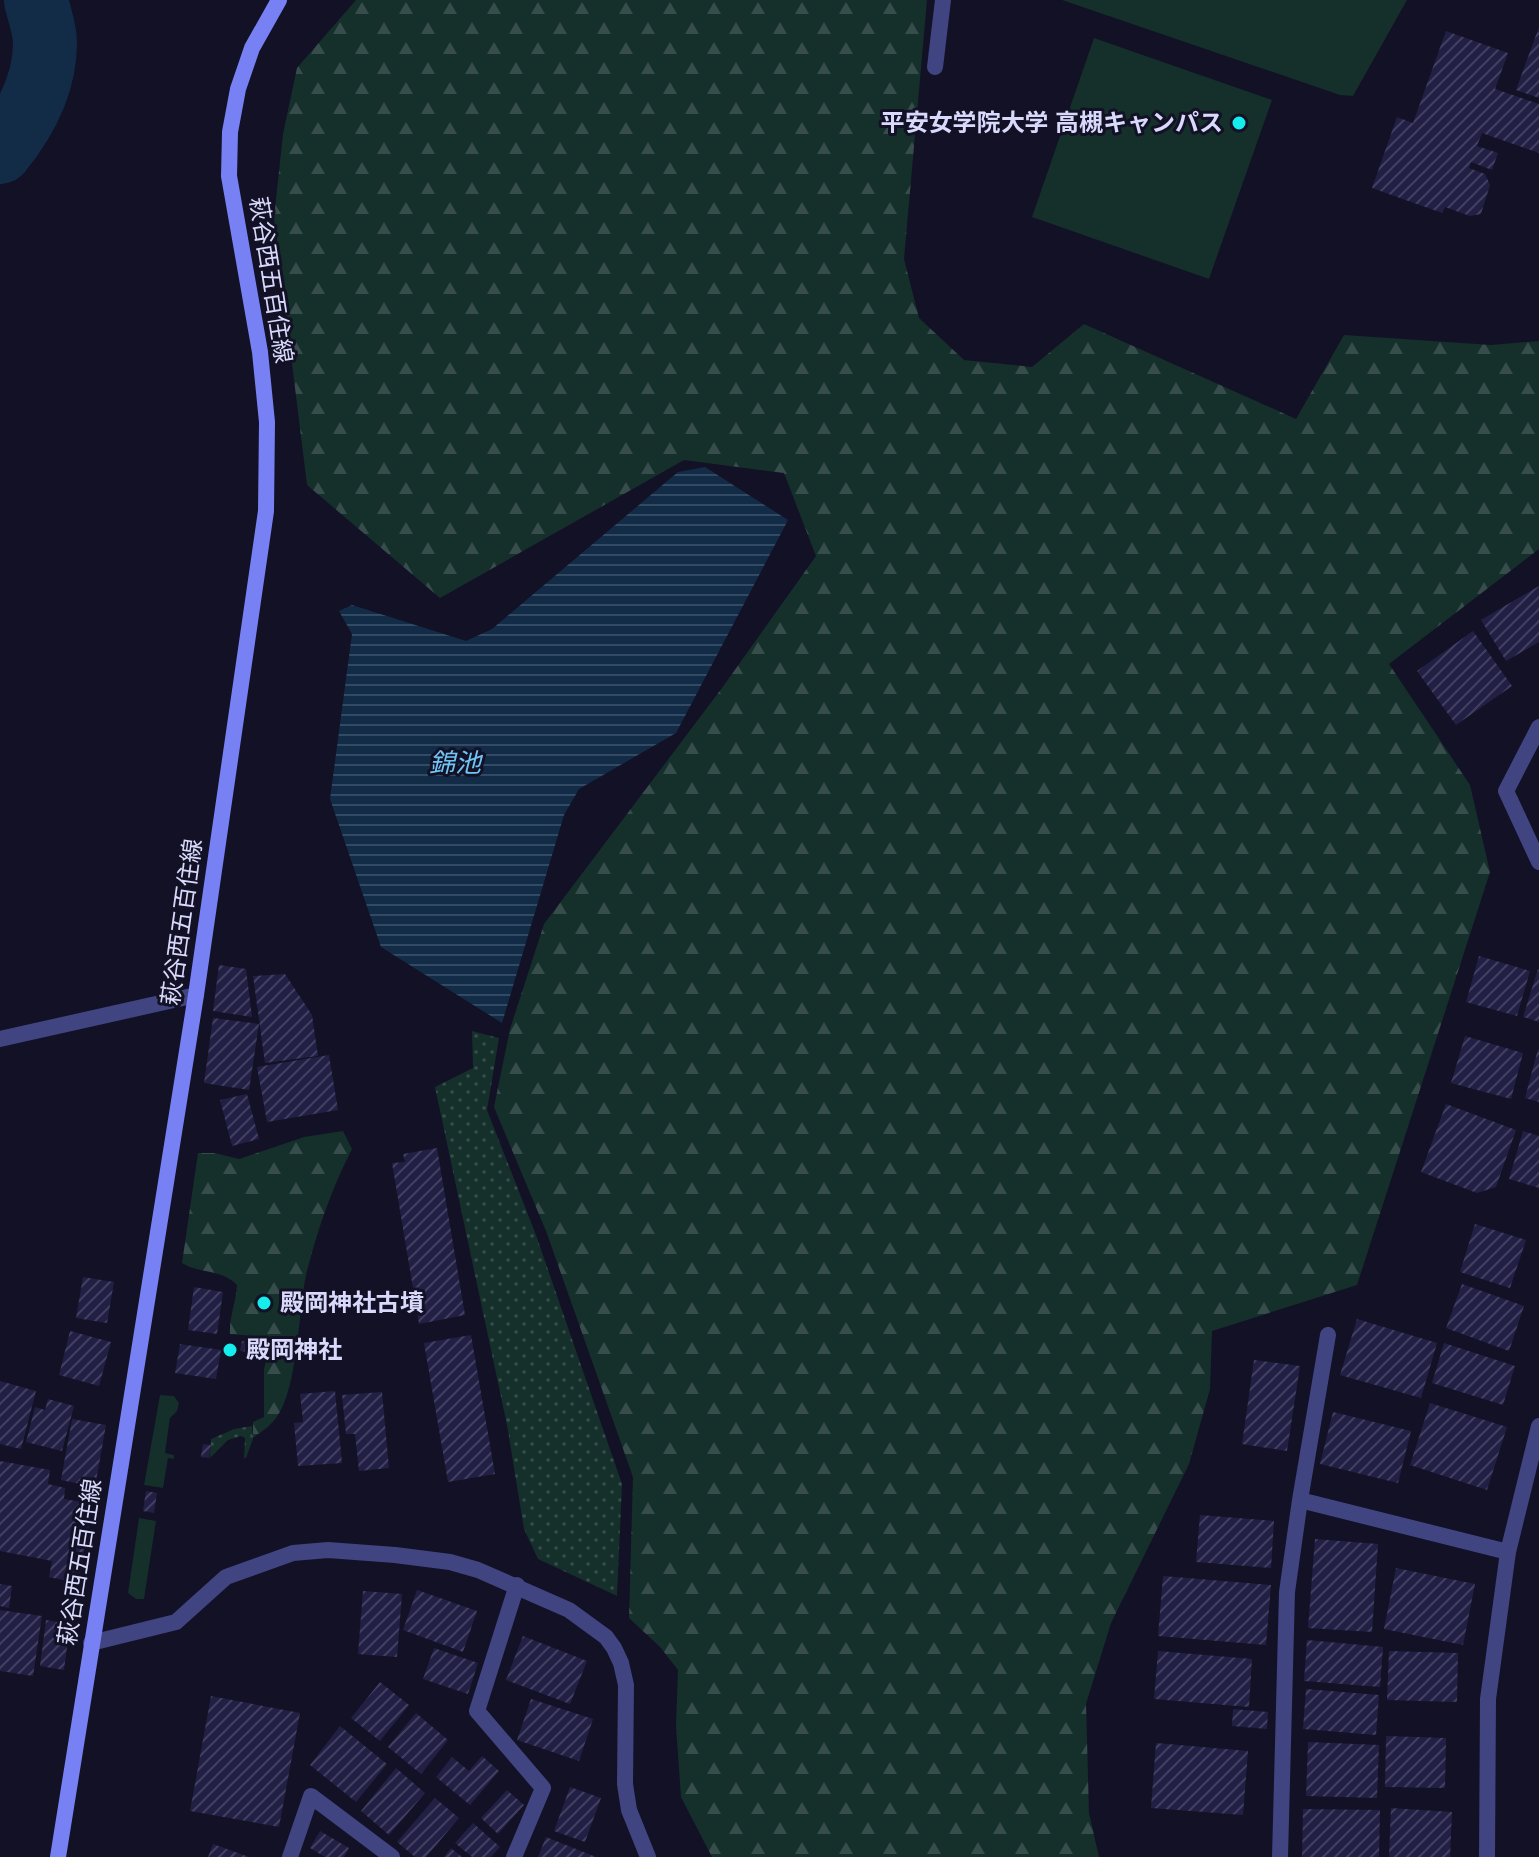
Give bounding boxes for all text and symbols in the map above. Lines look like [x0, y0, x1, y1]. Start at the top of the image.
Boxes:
place label: 平安女学院大学 高槻キャンパス [881, 105, 1223, 138]
marker: 平安女学院大学 高槻キャンパス [1230, 114, 1248, 132]
street label: 萩谷西五百住線 [243, 194, 302, 365]
water label: 錦池 [429, 744, 484, 780]
street label: 萩谷西五百住線 [152, 836, 209, 1007]
place label: 殿岡神社古墳 [280, 1285, 424, 1318]
marker: 殿岡神社古墳 [255, 1294, 273, 1312]
place label: 殿岡神社 [246, 1332, 342, 1365]
marker: 殿岡神社 [221, 1341, 239, 1359]
street label: 萩谷西五百住線 [49, 1476, 108, 1647]

